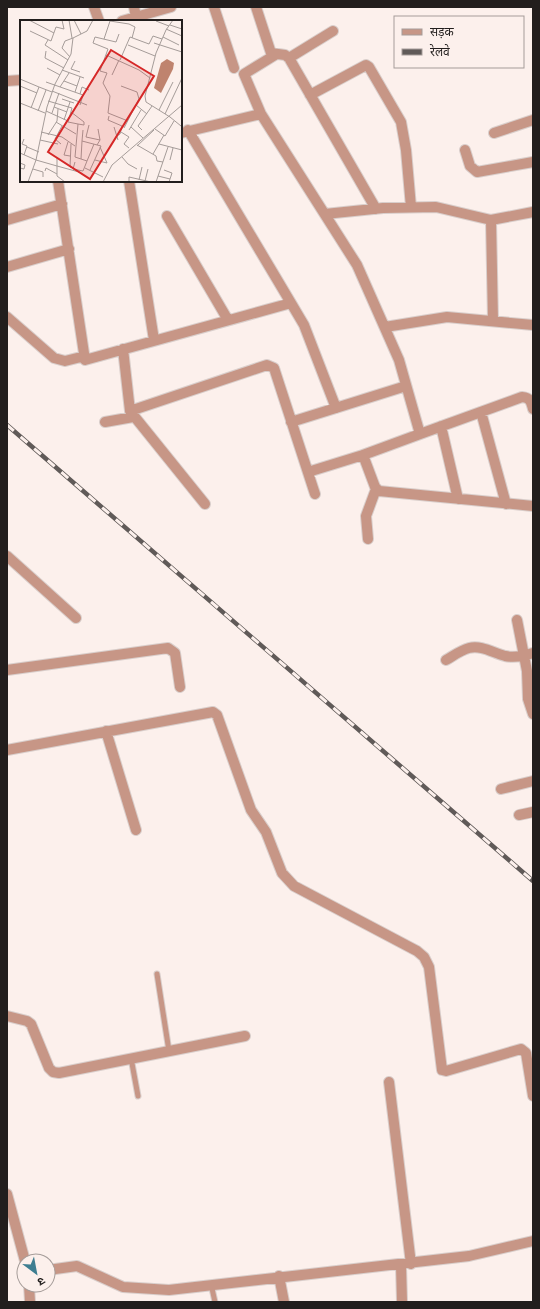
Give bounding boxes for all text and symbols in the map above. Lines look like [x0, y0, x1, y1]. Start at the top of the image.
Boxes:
legend [394, 16, 524, 68]
inset map [20, 20, 182, 182]
text: सड़क [430, 24, 455, 39]
text: रेलवे [430, 44, 450, 59]
north arrow [16, 1253, 56, 1293]
text: उ [34, 1274, 48, 1289]

